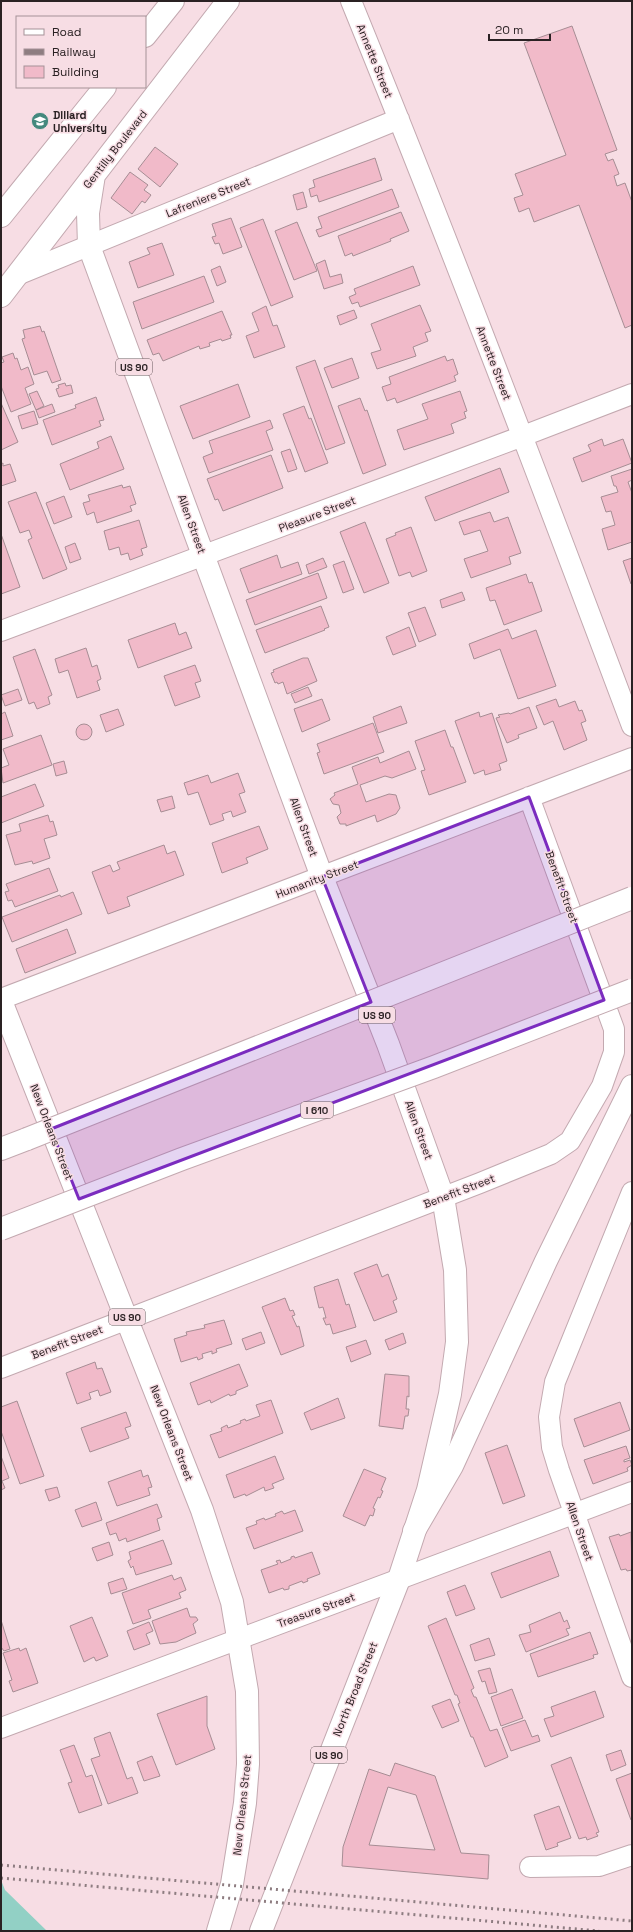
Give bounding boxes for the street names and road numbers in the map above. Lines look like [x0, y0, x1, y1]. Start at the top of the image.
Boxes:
street label: Annette Street [354, 22, 396, 100]
street label: Gentilly Boulevard [80, 107, 150, 191]
street label: Lafreniere Street [164, 174, 252, 220]
street label: Annette Street [473, 324, 515, 402]
road number: US 90 [116, 359, 152, 375]
street label: Allen Street [175, 492, 209, 556]
street label: Pleasure Street [276, 493, 358, 535]
street label: Allen Street [287, 795, 321, 859]
street label: Benefit Street [542, 849, 582, 925]
street label: Humanity Street [274, 857, 360, 901]
road number: US 90 [359, 1007, 395, 1023]
street label: New Orleans Street [27, 1082, 77, 1182]
street label: Allen Street [402, 1098, 436, 1162]
road number: I 610 [301, 1102, 333, 1118]
street label: Benefit Street [421, 1171, 497, 1211]
road number: US 90 [109, 1309, 145, 1325]
street label: Benefit Street [29, 1322, 105, 1362]
street label: New Orleans Street [147, 1383, 197, 1483]
street label: Allen Street [563, 1499, 597, 1563]
street label: Treasure Street [275, 1589, 357, 1631]
street label: North Broad Street [330, 1640, 380, 1738]
road number: US 90 [311, 1747, 347, 1763]
street label: New Orleans Street [230, 1754, 254, 1856]

